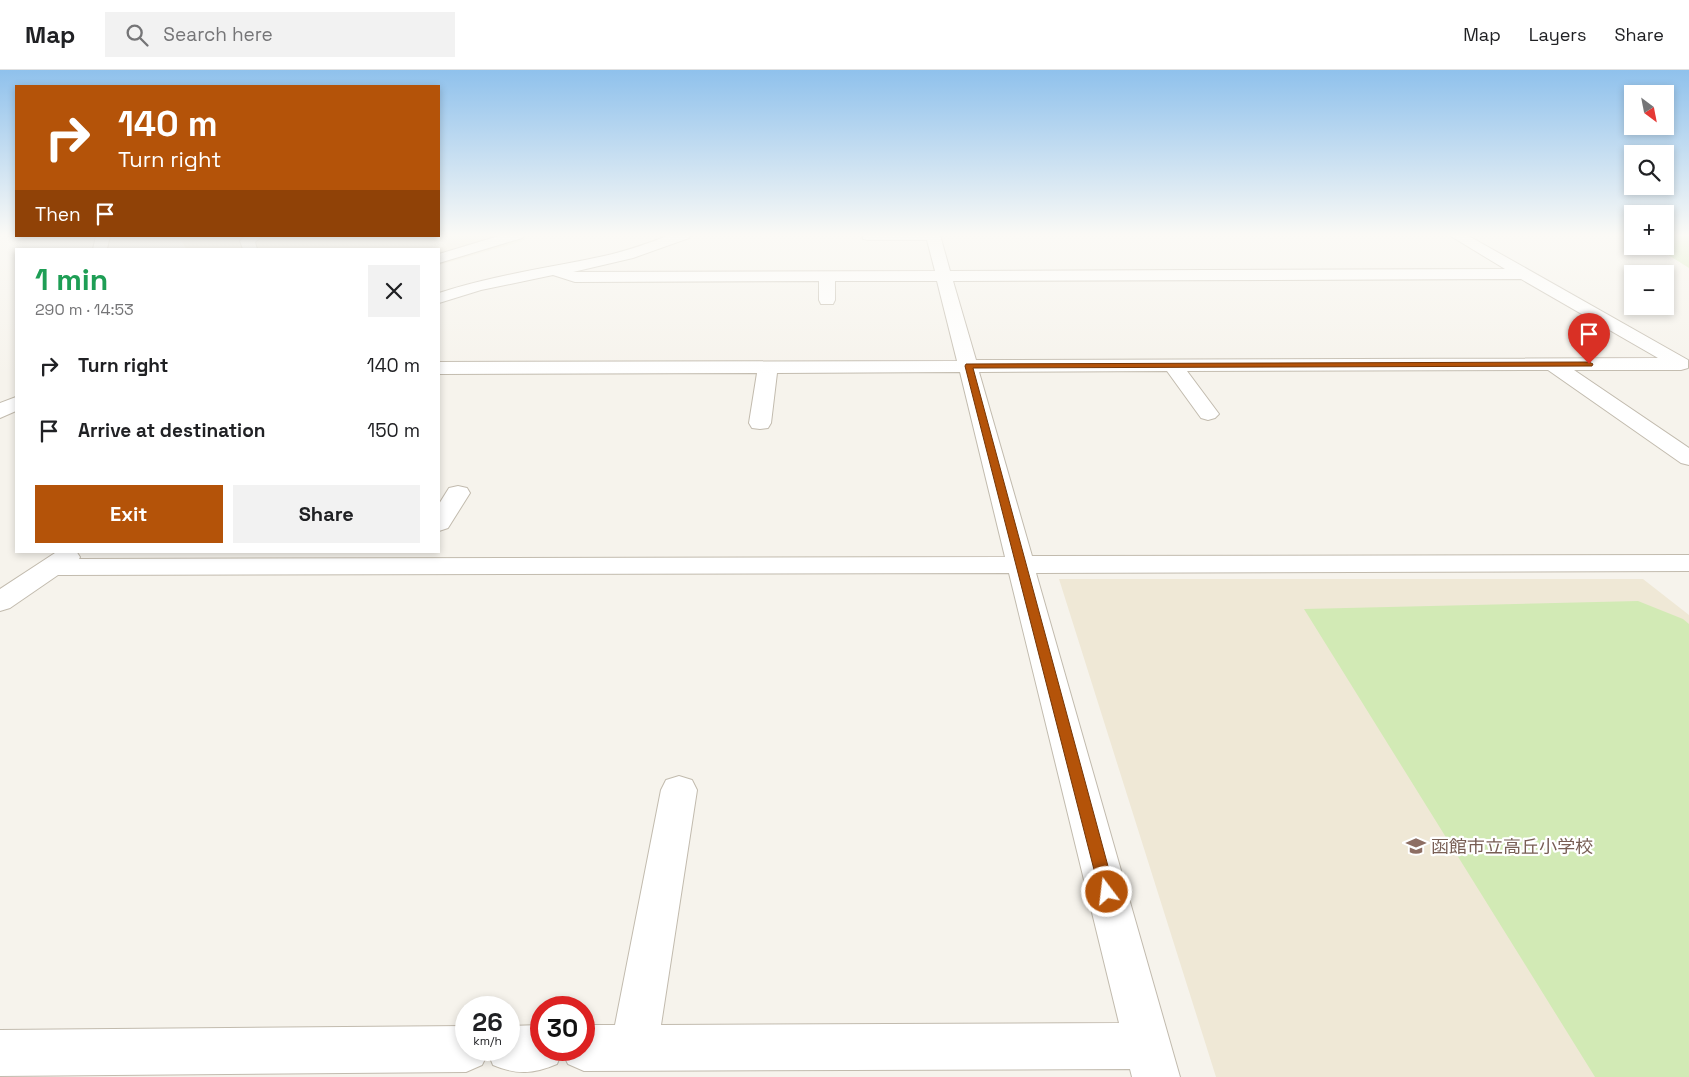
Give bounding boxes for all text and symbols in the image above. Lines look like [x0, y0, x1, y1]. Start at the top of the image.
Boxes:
search box [105, 12, 455, 57]
text: Map [25, 19, 75, 50]
icon: search [123, 21, 151, 49]
text: Search here [163, 22, 273, 47]
text: Map [1463, 23, 1501, 46]
text: Layers [1529, 23, 1586, 46]
text: Share [1614, 23, 1664, 46]
north arrow [1624, 85, 1674, 135]
map controls [1624, 85, 1674, 315]
text: 140 m [118, 102, 218, 146]
icon: right [35, 105, 100, 170]
text: Turn right [118, 145, 221, 173]
button: search [1624, 145, 1674, 195]
icon: arrive [91, 200, 119, 228]
text: Then [35, 202, 81, 227]
button: + [1624, 205, 1674, 255]
text: 1 min [35, 260, 108, 299]
button: close [368, 265, 420, 317]
button: − [1624, 265, 1674, 315]
text: 290 m · 14:53 [35, 299, 134, 320]
pin [1568, 313, 1610, 364]
icon: arrive [1575, 320, 1603, 348]
icon: right [35, 352, 63, 380]
text: Turn right [78, 353, 168, 378]
text: 140 m [367, 353, 420, 378]
icon: arrive [35, 417, 63, 445]
text: Arrive at destination [78, 418, 266, 443]
text: 150 m [367, 418, 420, 443]
button: Exit [35, 485, 223, 543]
button: Share [233, 485, 420, 543]
school or university icon: 函館市立高丘小学校 [1405, 835, 1427, 857]
place label: 函館市立高丘小学校 [1431, 835, 1593, 858]
position arrow [1080, 865, 1132, 917]
speed limit sign: 30 [530, 996, 595, 1061]
text: 26 [472, 1006, 503, 1038]
text: km/h [473, 1033, 502, 1049]

